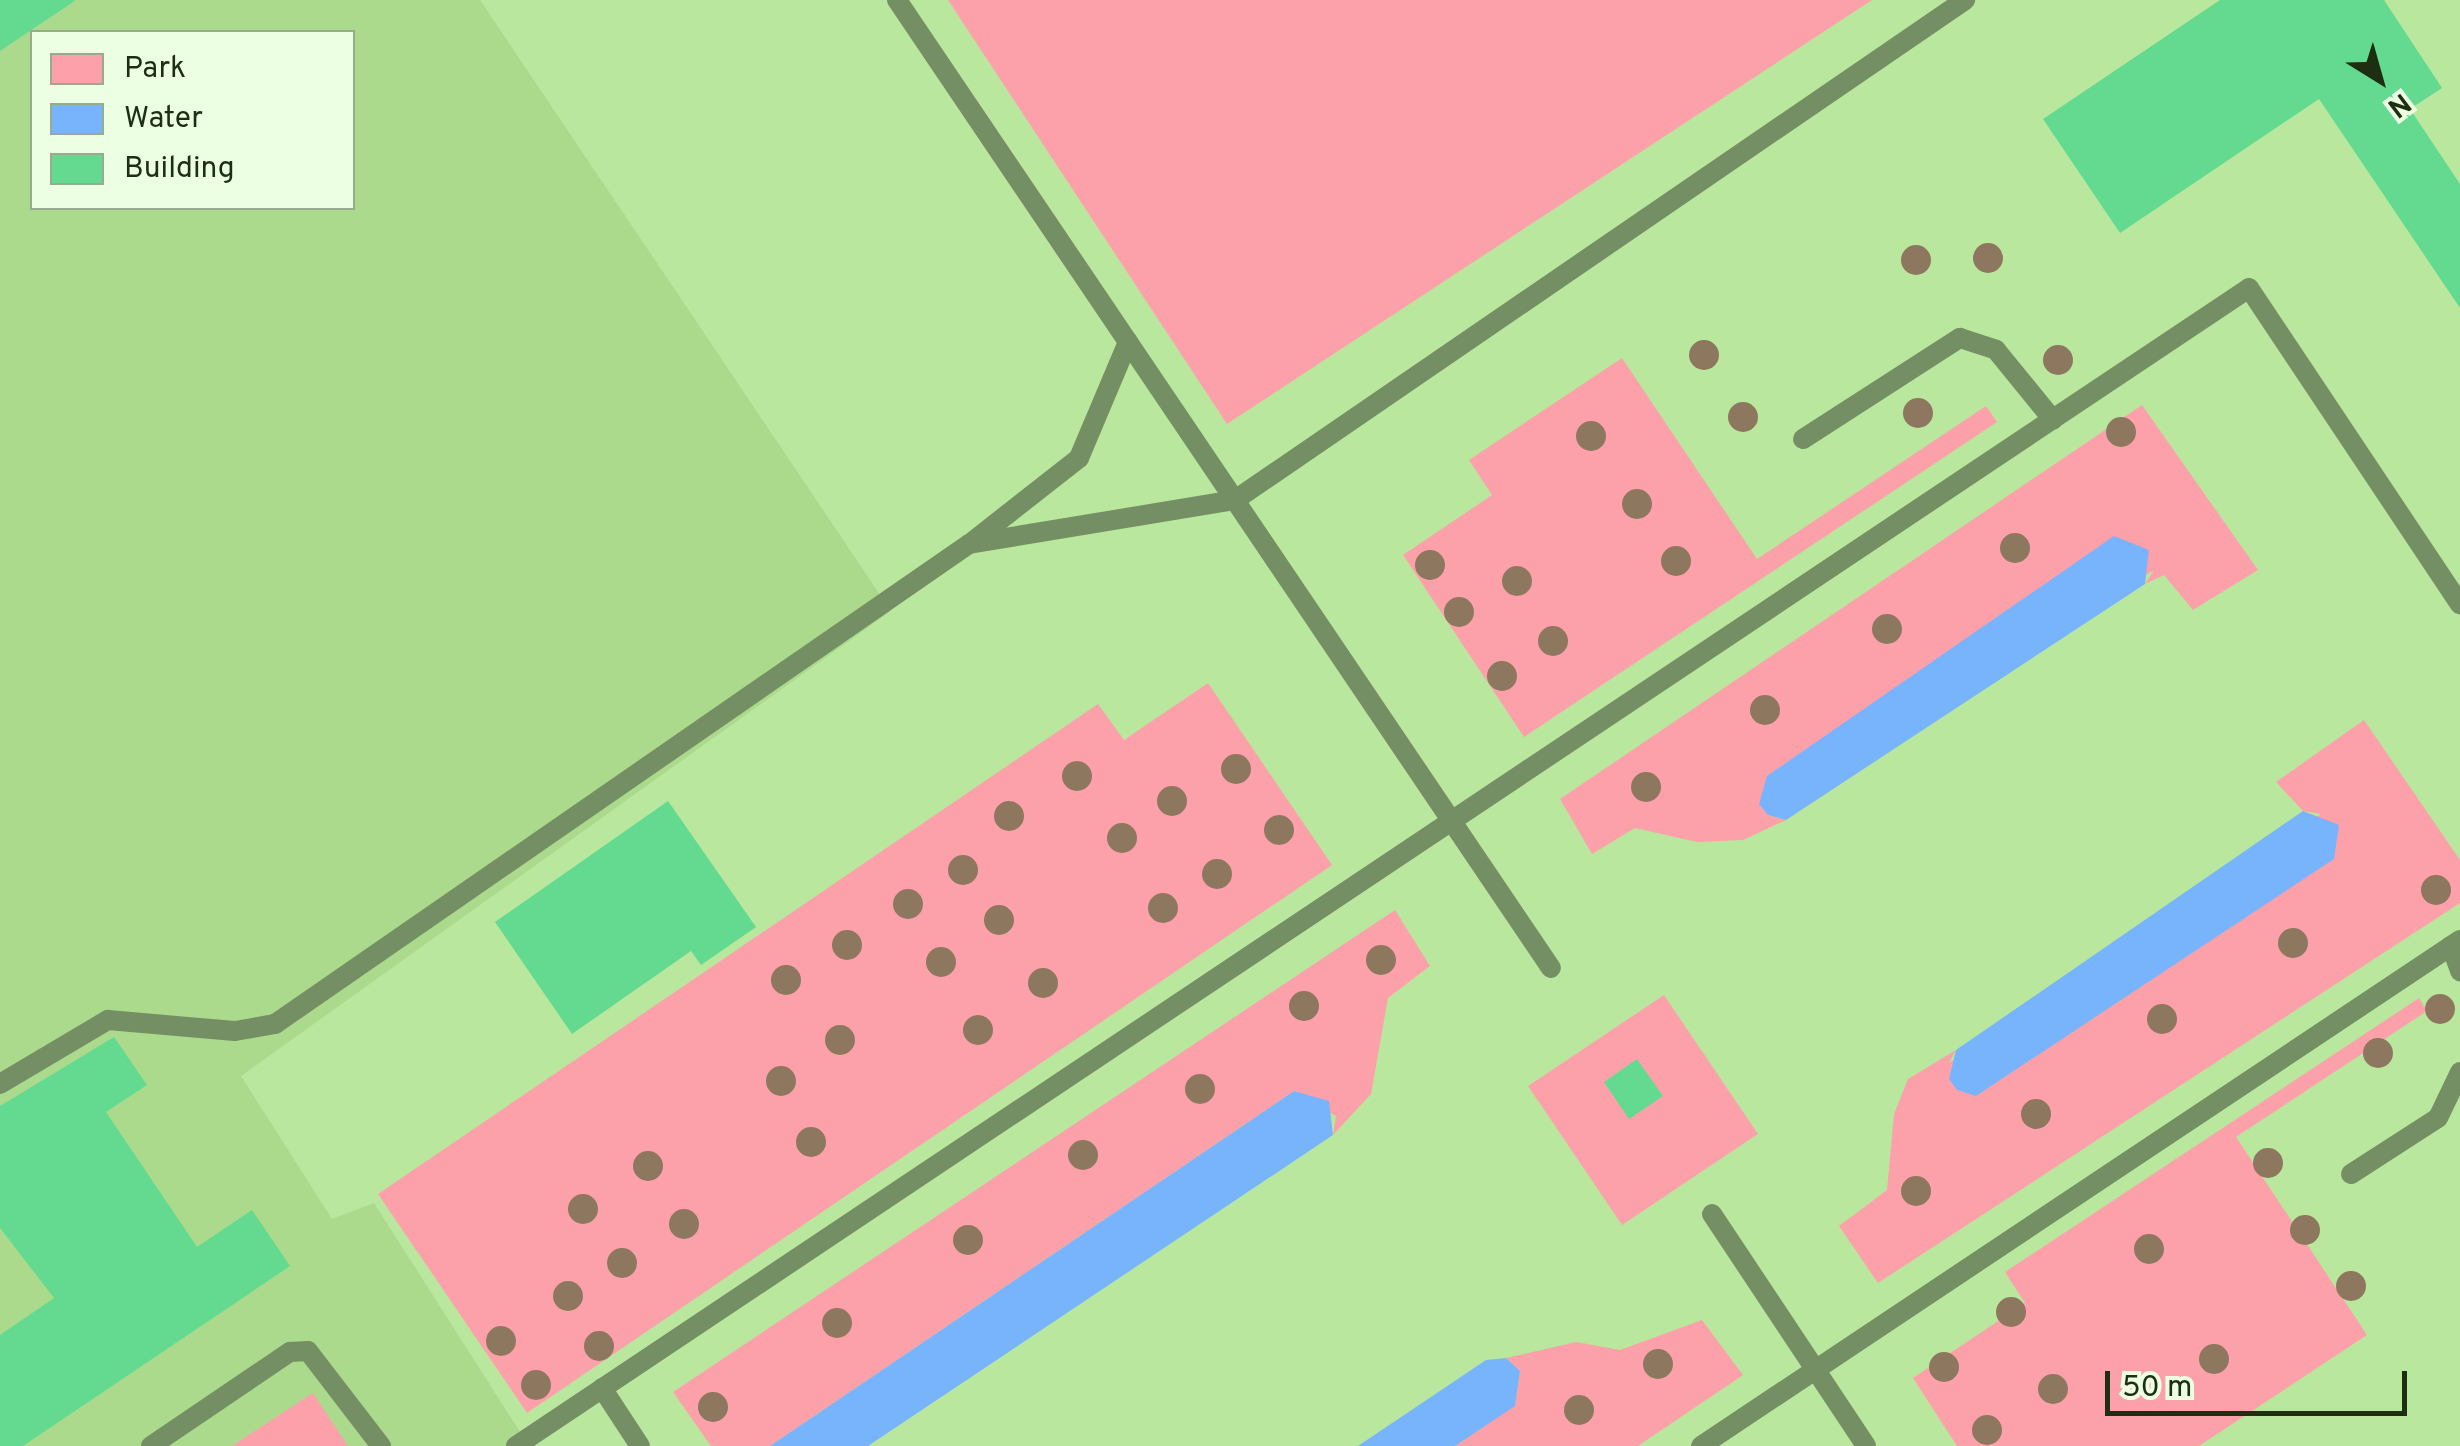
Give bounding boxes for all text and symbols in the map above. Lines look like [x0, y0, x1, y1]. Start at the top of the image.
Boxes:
legend [30, 30, 355, 210]
north arrow [2330, 30, 2430, 130]
text: Park [124, 51, 186, 88]
text: N [2379, 84, 2417, 124]
text: Water [124, 101, 203, 138]
text: Building [124, 151, 235, 188]
scale bar [2110, 1351, 2412, 1413]
text: 50 m [2122, 1370, 2192, 1407]

